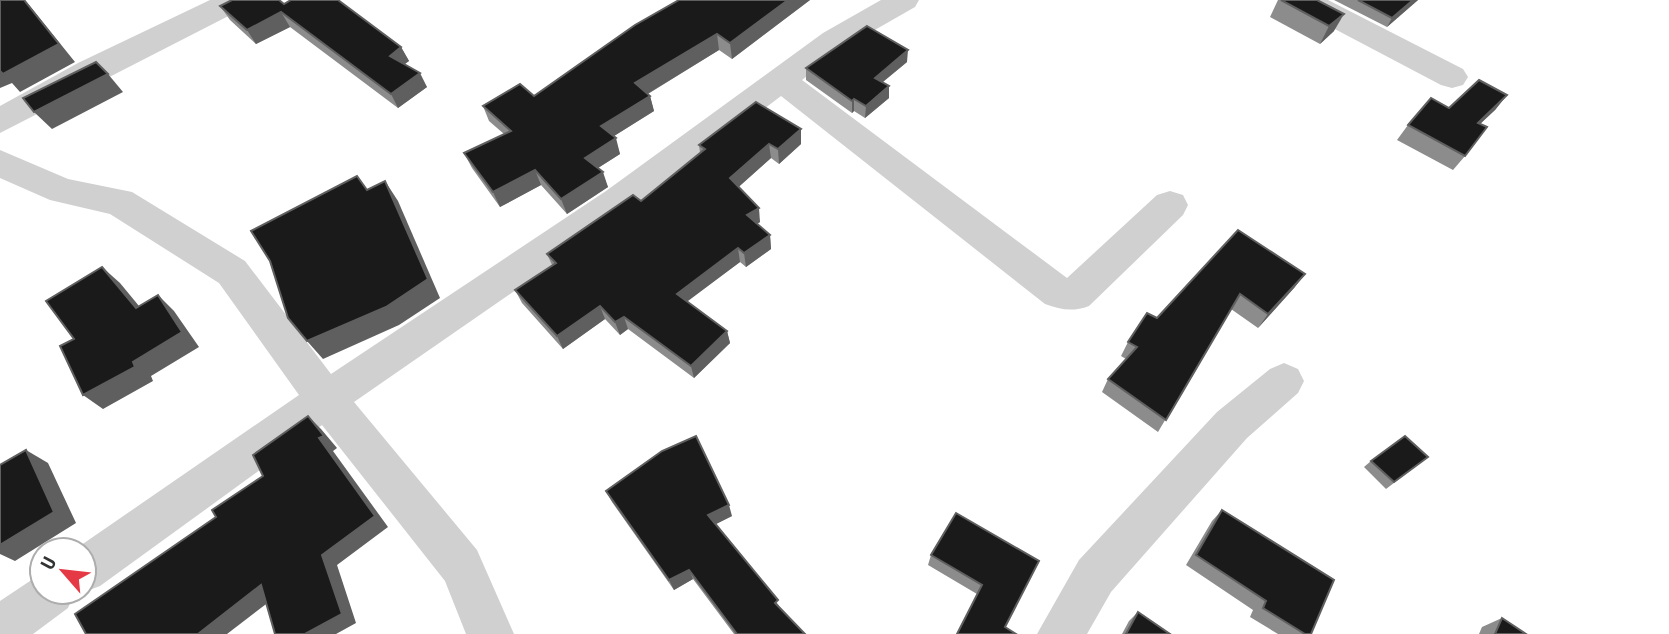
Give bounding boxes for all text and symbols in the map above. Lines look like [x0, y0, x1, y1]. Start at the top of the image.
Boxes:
north arrow [28, 536, 98, 606]
text: U [36, 553, 61, 573]

